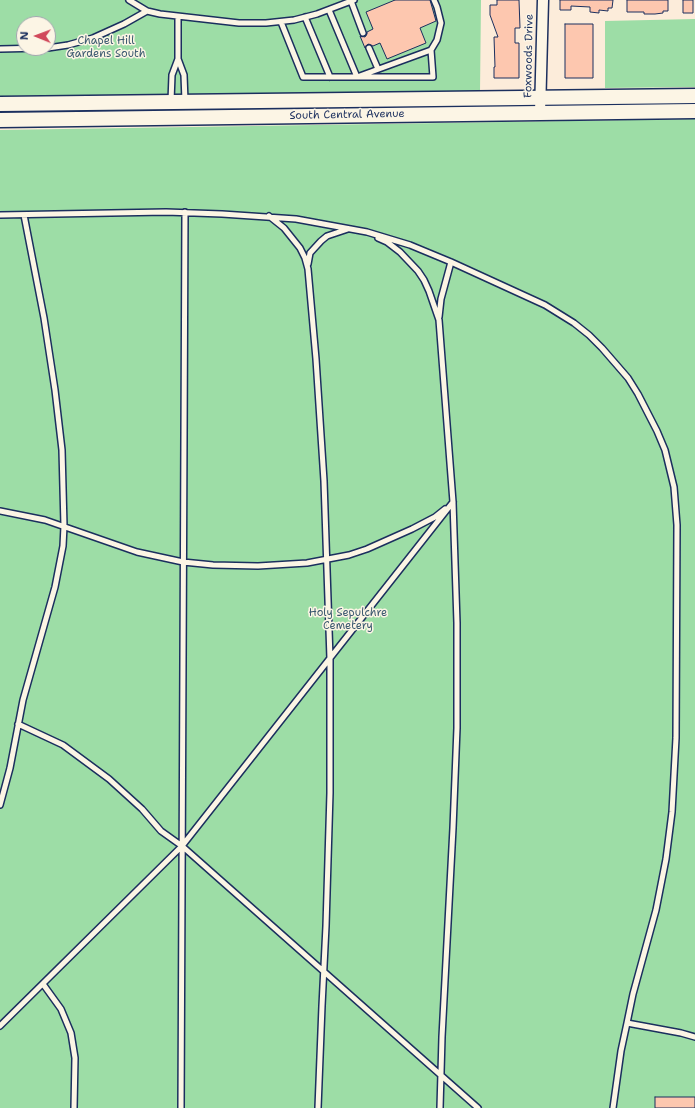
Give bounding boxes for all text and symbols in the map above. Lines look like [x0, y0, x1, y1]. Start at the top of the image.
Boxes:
street label: Foxwoods Drive [522, 14, 536, 98]
north arrow [16, 16, 56, 56]
text: N [17, 31, 32, 40]
park label: Chapel Hill Gardens South [66, 34, 146, 60]
street label: South Central Avenue [289, 107, 405, 123]
park label: Holy Sepulchre Cemetery [309, 606, 387, 632]

